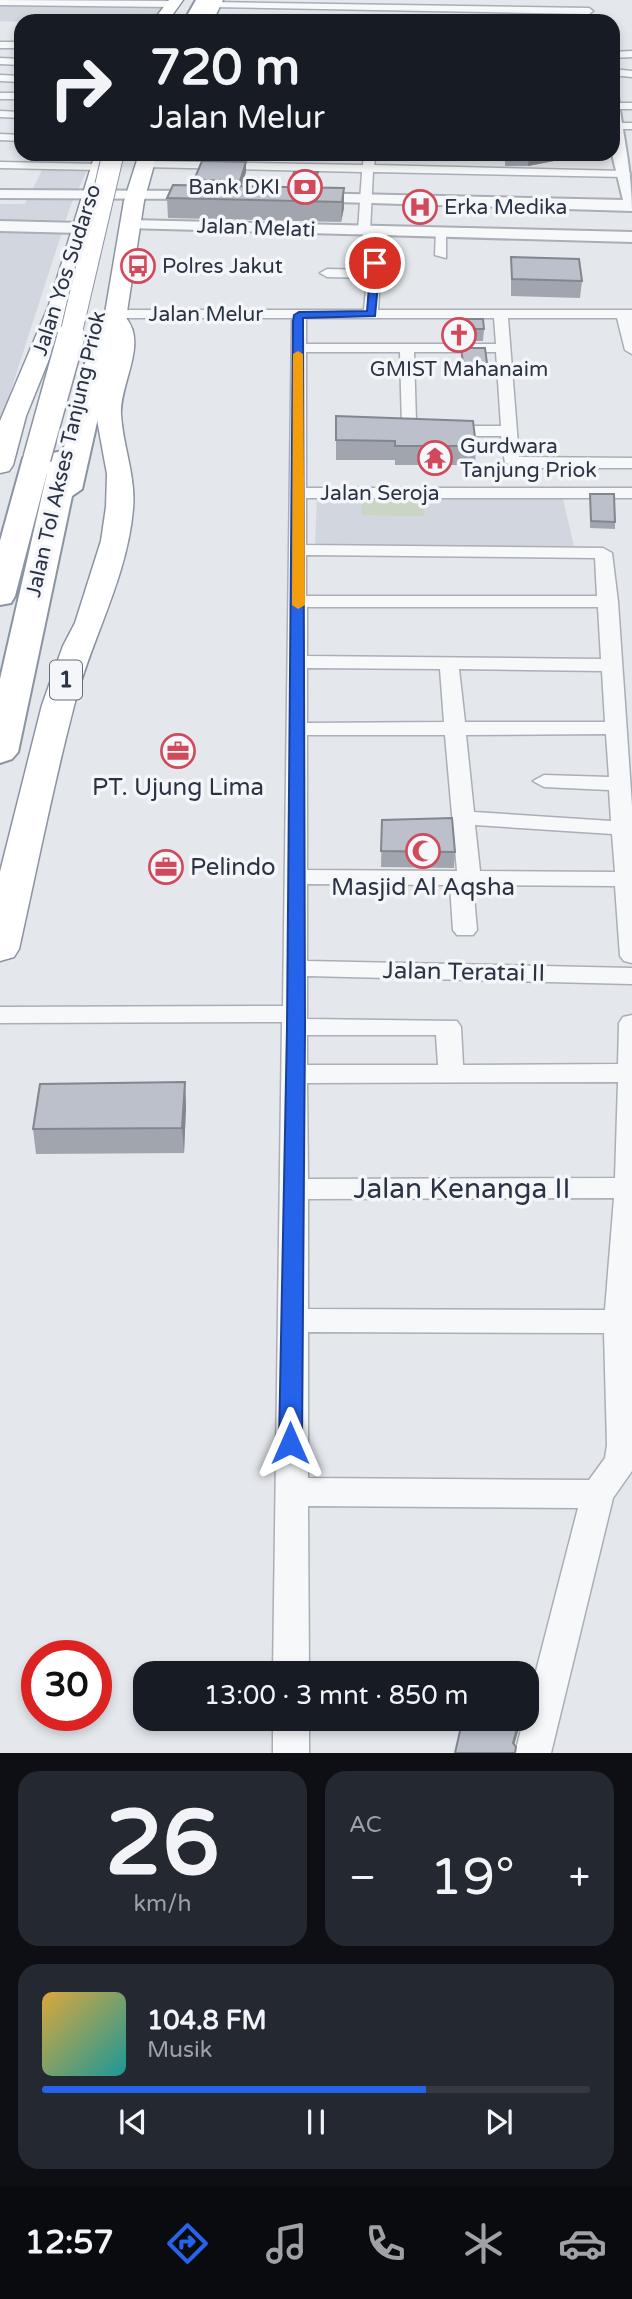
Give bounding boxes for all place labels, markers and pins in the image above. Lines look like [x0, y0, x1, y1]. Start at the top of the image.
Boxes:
bank icon: Bank DKI [286, 168, 324, 206]
place label: Bank DKI [188, 175, 280, 200]
hospital icon: Erka Medika [401, 188, 439, 226]
place label: Erka Medika [444, 195, 567, 220]
pin [345, 233, 405, 293]
bus stop icon: Polres Jakut [119, 247, 157, 285]
place label: Polres Jakut [162, 254, 283, 279]
church icon: GMIST Mahanaim [440, 316, 478, 354]
place label: GMIST Mahanaim [370, 357, 548, 382]
place label: Gurdwara Tanjung Priok [460, 434, 597, 483]
temple icon: Gurdwara Tanjung Priok [416, 439, 454, 477]
office icon: PT. Ujung Lima [159, 732, 197, 770]
place label: PT. Ujung Lima [92, 773, 264, 802]
mosque icon: Masjid Al Aqsha [404, 832, 442, 870]
office icon: Pelindo [147, 848, 185, 886]
place label: Pelindo [190, 853, 276, 882]
place label: Masjid Al Aqsha [331, 873, 515, 902]

